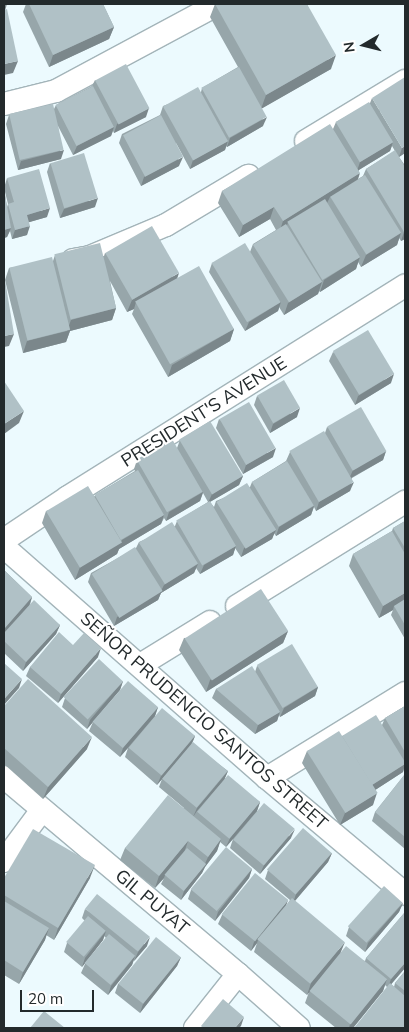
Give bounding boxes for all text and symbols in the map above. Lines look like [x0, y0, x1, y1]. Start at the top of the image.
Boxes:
north arrow [339, 20, 389, 70]
text: N [339, 41, 359, 54]
street label: PRESIDENT'S AVENUE [117, 352, 291, 472]
street label: SEÑOR PRUDENCIO SANTOS STREET [76, 608, 332, 834]
street label: GIL PUYAT [111, 865, 193, 939]
scale bar [22, 980, 96, 1012]
text: 20 m [28, 989, 63, 1008]

